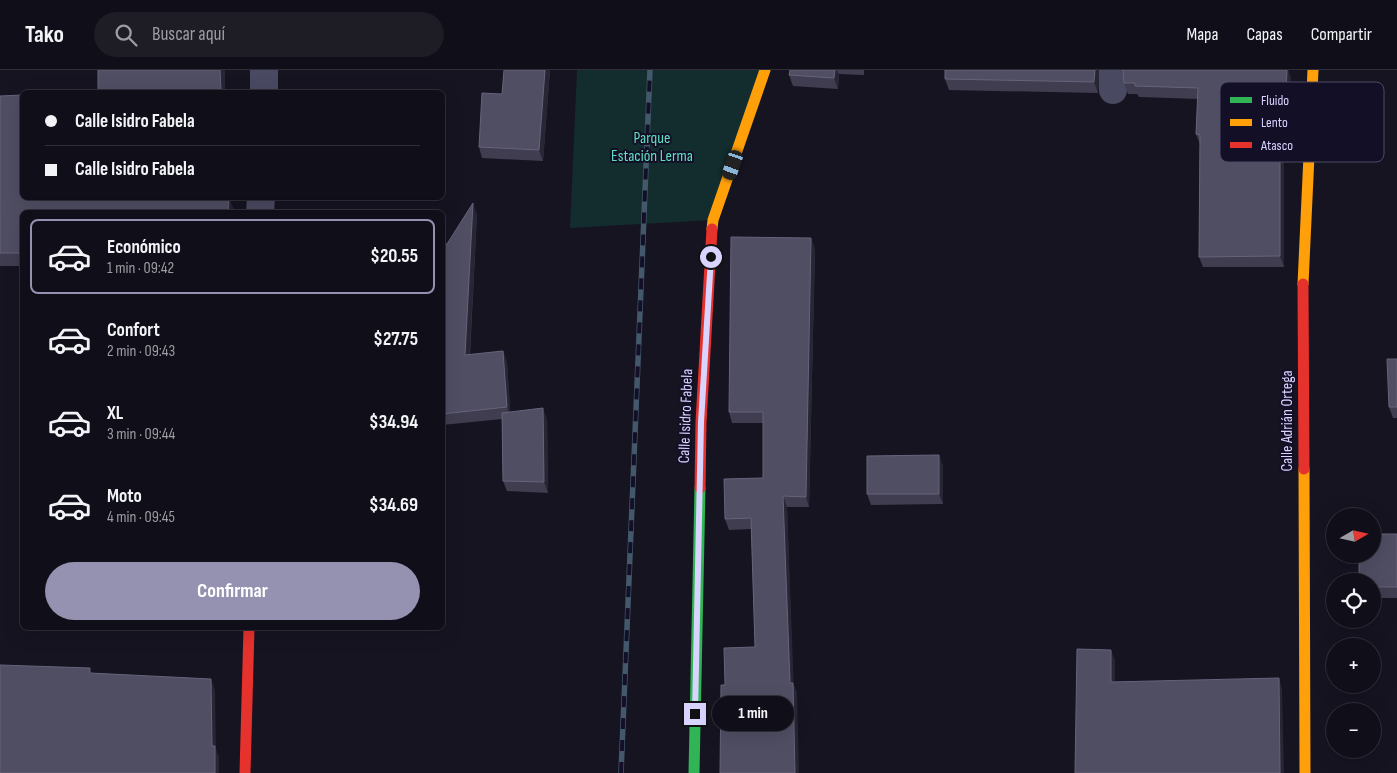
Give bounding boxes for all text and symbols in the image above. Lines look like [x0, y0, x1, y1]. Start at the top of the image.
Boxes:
search box [94, 12, 444, 57]
text: Tako [25, 20, 64, 49]
icon: search [112, 21, 140, 49]
text: Buscar aquí [152, 23, 225, 46]
text: Mapa [1186, 24, 1218, 45]
text: Capas [1246, 24, 1283, 45]
text: Compartir [1311, 24, 1372, 45]
legend [1220, 82, 1384, 162]
text: Fluido [1261, 92, 1289, 109]
text: Calle Isidro Fabela [75, 110, 195, 133]
text: Lento [1261, 114, 1288, 131]
park label: Parque Estación Lerma [611, 129, 693, 166]
text: Atasco [1260, 137, 1293, 154]
car [721, 148, 744, 182]
text: Calle Isidro Fabela [75, 158, 195, 181]
icon: car [47, 234, 92, 279]
text: Económico [107, 236, 181, 259]
text: $20.55 [370, 245, 418, 268]
route start [700, 246, 722, 268]
text: 1 min · 09:42 [107, 259, 174, 278]
icon: car [47, 317, 92, 362]
text: Confort [107, 319, 160, 342]
text: $27.75 [373, 328, 418, 351]
text: 2 min · 09:43 [107, 342, 175, 361]
street label: Calle Isidro Fabela [675, 368, 697, 464]
street label: Calle Adrián Ortega [1278, 370, 1297, 472]
icon: car [47, 400, 92, 445]
text: XL [107, 402, 123, 425]
text: $34.94 [369, 411, 418, 434]
text: 3 min · 09:44 [107, 425, 175, 444]
icon: car [47, 483, 92, 528]
text: Moto [107, 485, 142, 508]
text: $34.69 [369, 494, 418, 517]
text: 4 min · 09:45 [107, 508, 175, 527]
north arrow [1326, 508, 1381, 562]
map controls [1326, 508, 1381, 758]
button: Confirmar [45, 562, 420, 620]
button: locate [1326, 573, 1381, 628]
button: + [1326, 638, 1381, 693]
callout: 1 min [712, 696, 795, 732]
route end [684, 703, 706, 725]
button: − [1326, 703, 1381, 758]
text: 1 min [738, 704, 768, 723]

